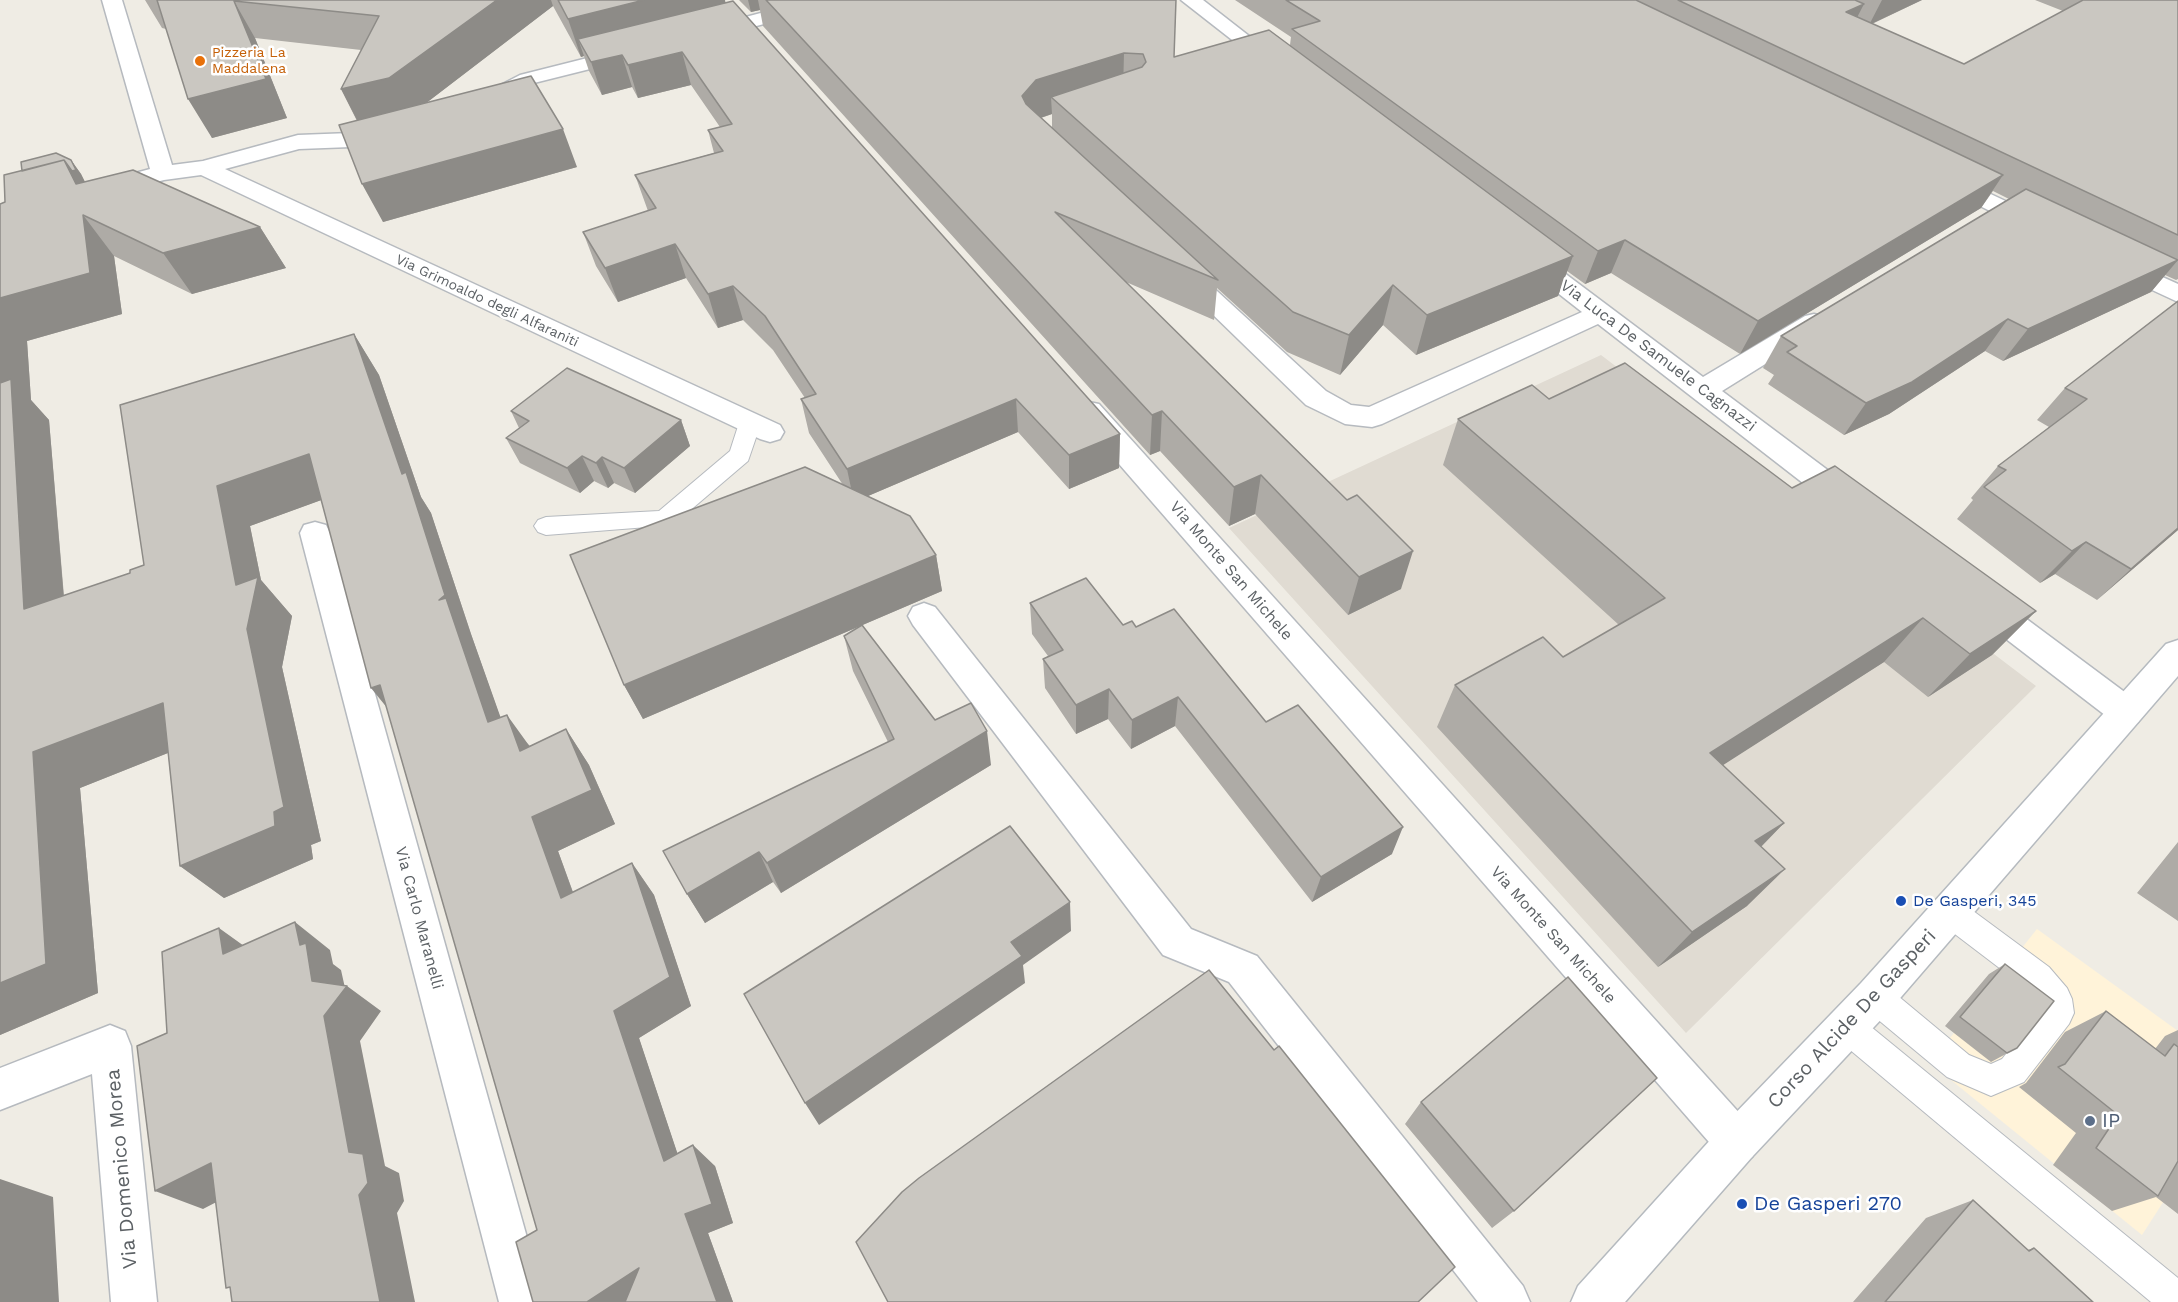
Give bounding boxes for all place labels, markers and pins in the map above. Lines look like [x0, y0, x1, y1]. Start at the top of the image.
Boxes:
place label: Pizzeria La Maddalena [212, 45, 286, 78]
marker: Pizzeria La Maddalena [193, 54, 207, 68]
place label: De Gasperi, 345 [1913, 891, 2036, 911]
marker: De Gasperi, 345 [1894, 894, 1908, 908]
place label: IP [2102, 1109, 2120, 1133]
marker: IP [2083, 1114, 2097, 1128]
place label: De Gasperi 270 [1754, 1192, 1902, 1216]
marker: De Gasperi 270 [1735, 1197, 1749, 1211]

